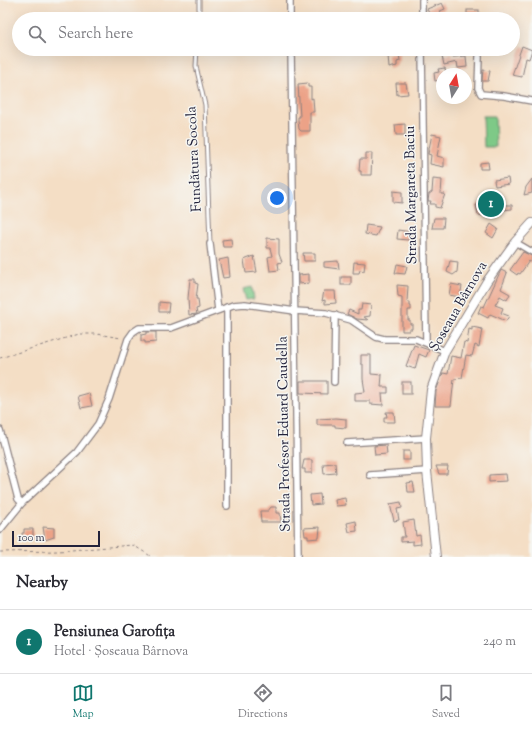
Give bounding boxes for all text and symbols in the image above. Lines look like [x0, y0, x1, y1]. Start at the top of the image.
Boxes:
search box [12, 12, 520, 56]
icon: search [26, 23, 48, 45]
text: Search here [58, 24, 133, 45]
north arrow [436, 68, 472, 104]
street label: Fundătura Socola [182, 105, 208, 212]
street label: Strada Margareta Baciu [401, 125, 423, 265]
your location [267, 188, 287, 208]
pin: 1 [478, 189, 504, 219]
street label: Șoseaua Bârnova [425, 258, 493, 356]
street label: Strada Profesor Eduard Caudella [273, 335, 297, 532]
scale bar [12, 529, 100, 548]
text: 100 m [18, 530, 45, 546]
text: Nearby [16, 571, 68, 595]
text: Pensiunea Garofița [54, 622, 175, 643]
text: 1 [27, 633, 31, 651]
text: 240 m [483, 633, 516, 651]
text: Hotel · Șoseaua Bârnova [54, 643, 188, 661]
tab: Map [72, 682, 94, 722]
tab: Directions [238, 682, 288, 722]
tab: Saved [432, 682, 460, 722]

